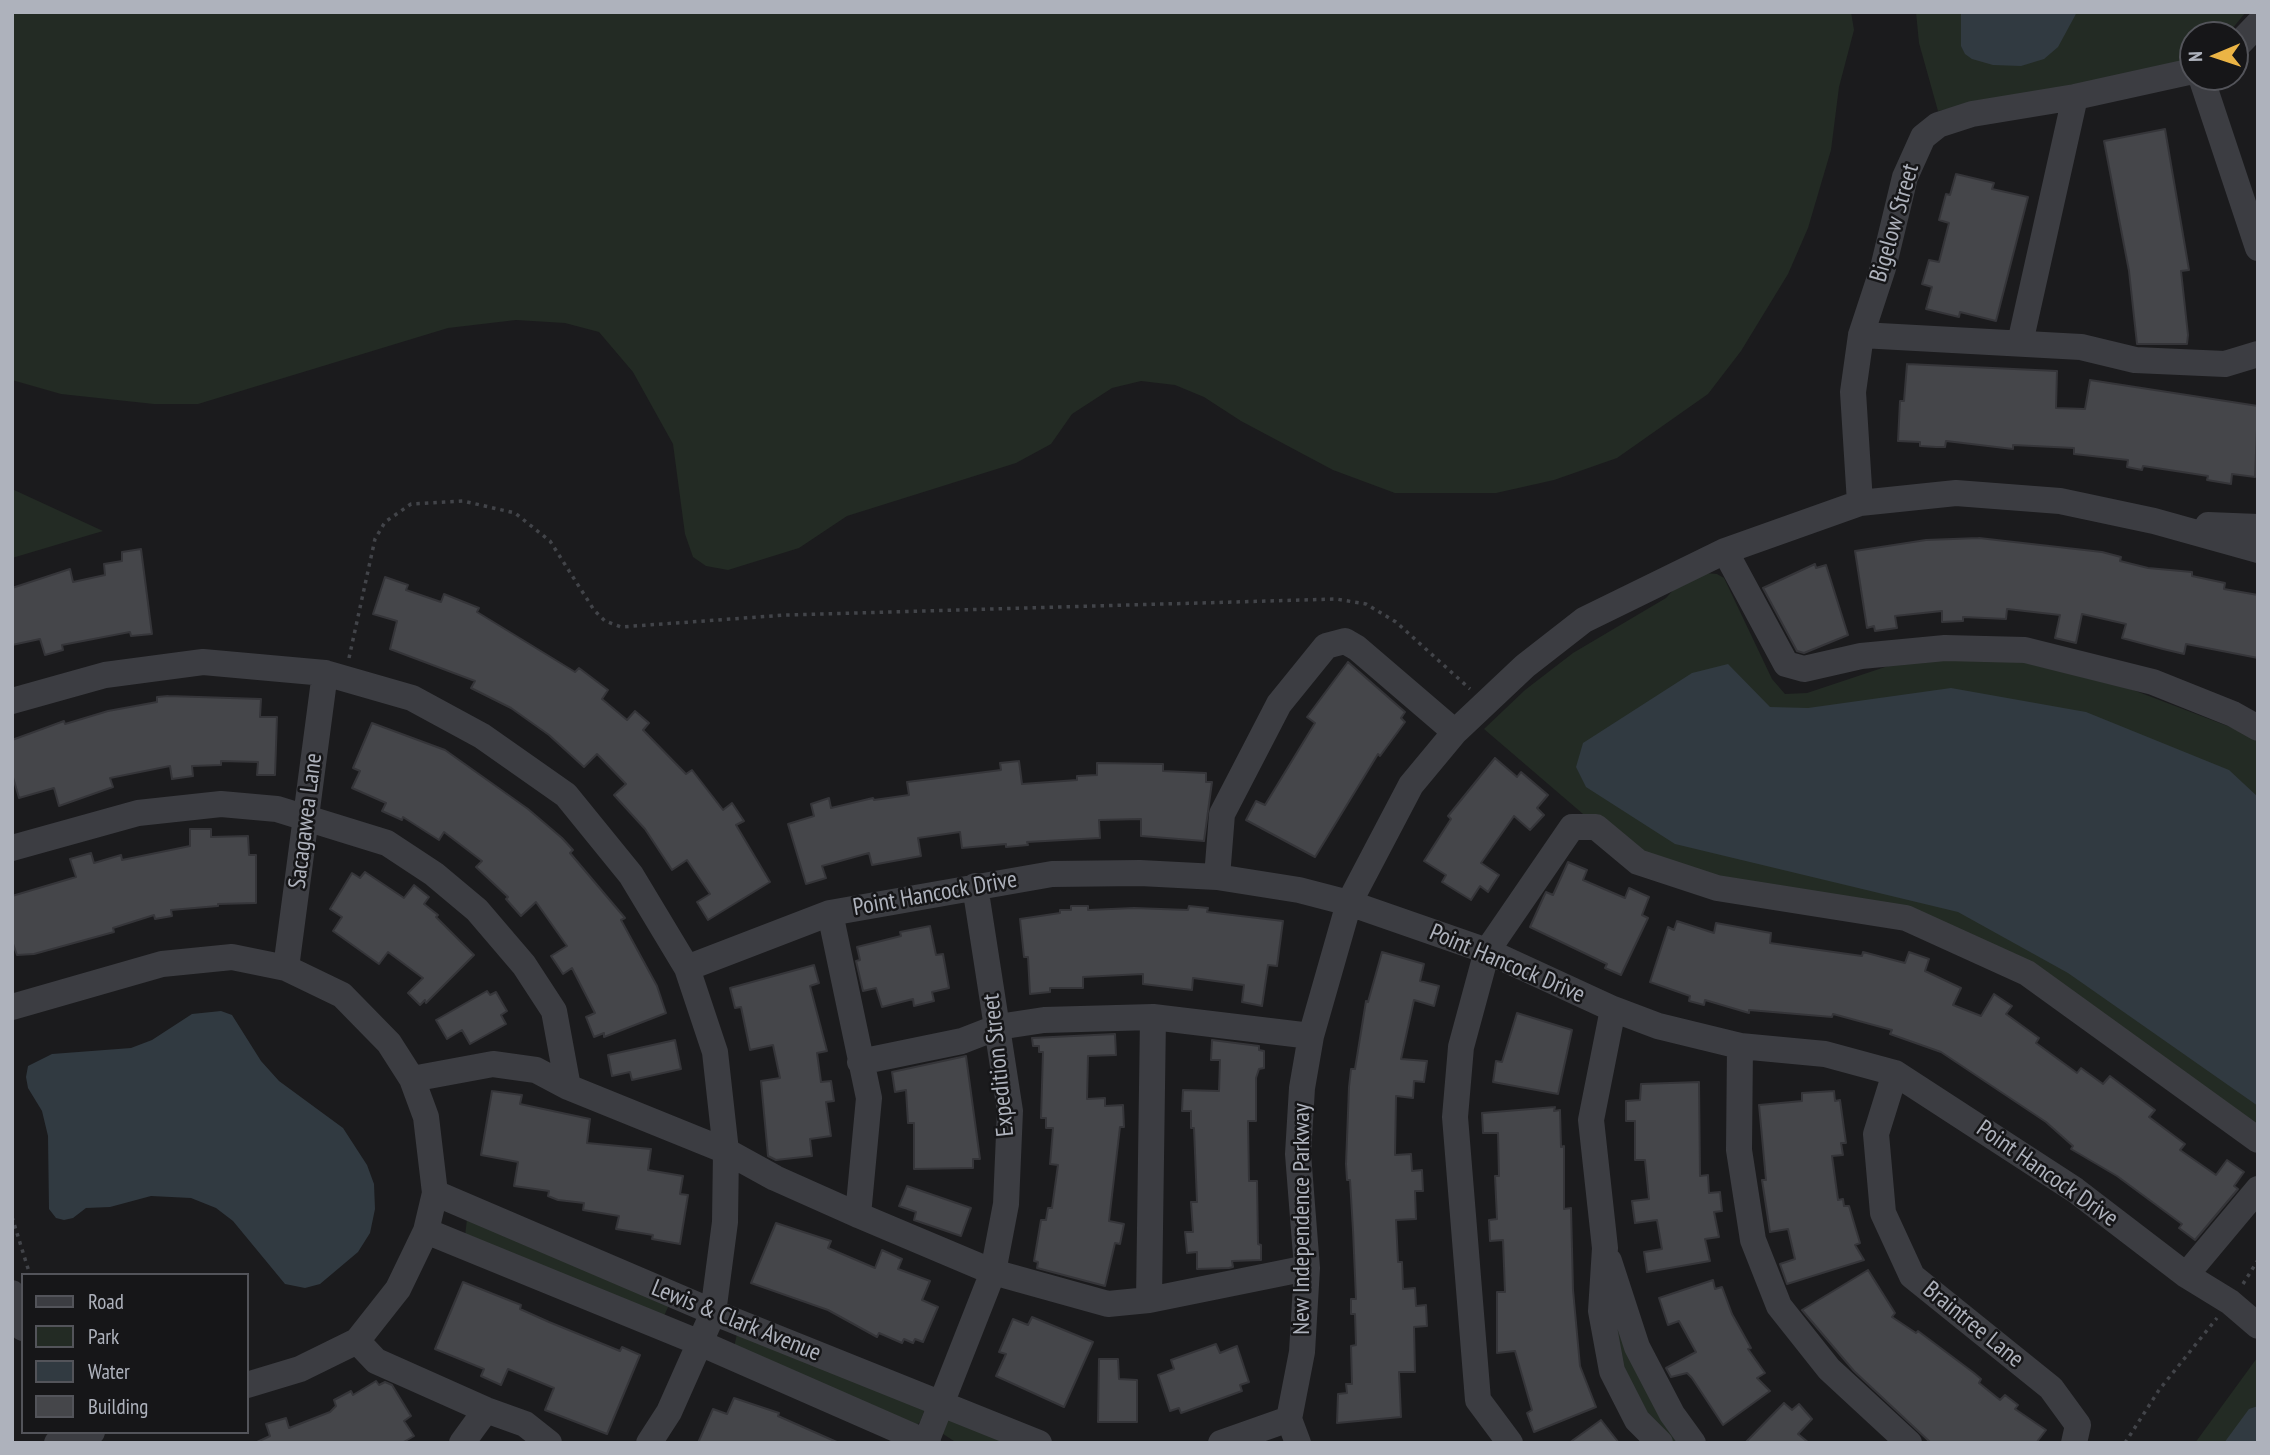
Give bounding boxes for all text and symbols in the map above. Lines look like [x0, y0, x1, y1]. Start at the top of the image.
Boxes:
north arrow [2179, 21, 2249, 91]
text: N [2183, 51, 2207, 62]
street label: Bigelow Street [1864, 161, 1926, 285]
street label: Sacagawea Lane [283, 752, 329, 890]
street label: Point Hancock Drive [851, 865, 1019, 923]
street label: Point Hancock Drive [1425, 918, 1589, 1010]
street label: Expedition Street [977, 992, 1021, 1138]
street label: New Independence Parkway [1288, 1103, 1316, 1335]
street label: Point Hancock Drive [1971, 1115, 2123, 1233]
legend [21, 1273, 248, 1434]
street label: Lewis & Clark Avenue [647, 1274, 825, 1368]
street label: Braintree Lane [1917, 1276, 2029, 1374]
text: Road [88, 1288, 124, 1315]
text: Park [88, 1323, 119, 1350]
text: Water [88, 1358, 130, 1385]
text: Building [88, 1393, 148, 1420]

